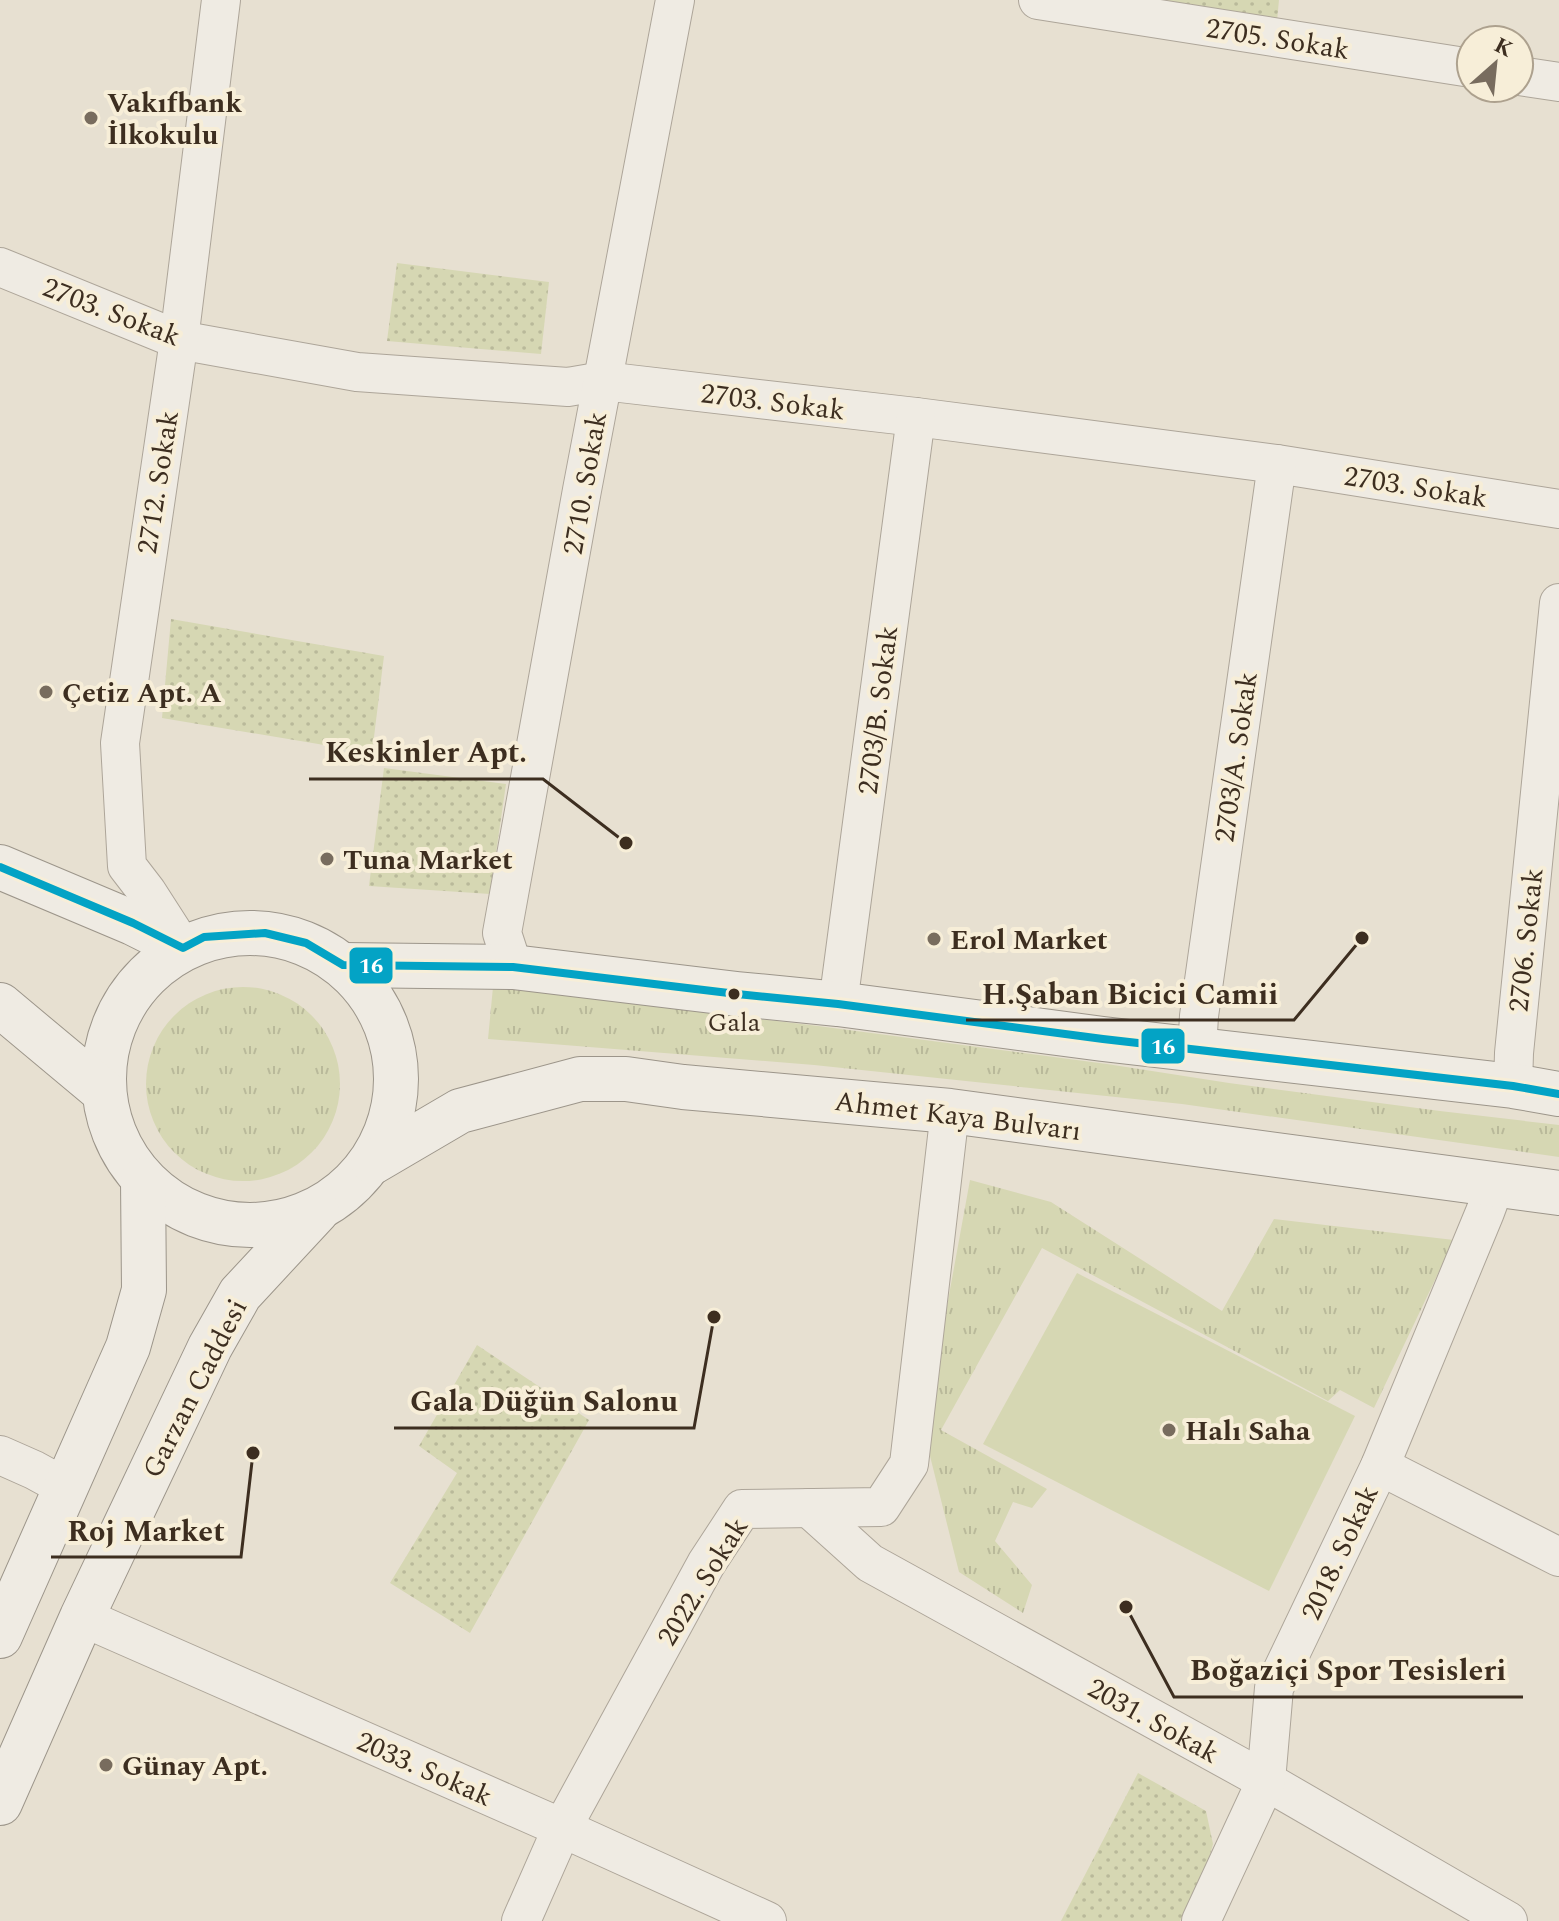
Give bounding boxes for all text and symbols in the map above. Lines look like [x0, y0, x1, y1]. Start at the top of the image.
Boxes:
street label: 2705. Sokak [1203, 7, 1353, 72]
north arrow [1455, 24, 1535, 104]
text: K [1488, 29, 1518, 66]
place label: Vakıfbank İlkokulu [107, 82, 242, 157]
marker: Vakıfbank İlkokulu [82, 109, 100, 127]
street label: 2703. Sokak [36, 266, 187, 358]
street label: 2703. Sokak [698, 372, 847, 433]
street label: 2712. Sokak [126, 407, 191, 557]
street label: 2710. Sokak [552, 408, 619, 558]
street label: 2703. Sokak [1341, 455, 1491, 520]
street label: 2703/B. Sokak [847, 623, 910, 797]
street label: 2703/A. Sokak [1203, 669, 1270, 845]
place label: Çetiz Apt. A [62, 672, 222, 715]
marker: Çetiz Apt. A [37, 683, 55, 701]
callout: Keskinler Apt. [309, 725, 543, 779]
text: Keskinler Apt. [325, 730, 527, 776]
place label: Tuna Market [343, 839, 513, 882]
marker: Tuna Market [318, 850, 336, 868]
street label: 2706. Sokak [1498, 866, 1555, 1014]
place label: Erol Market [950, 919, 1108, 962]
marker: Erol Market [925, 930, 943, 948]
line badge: 16 [348, 946, 394, 985]
text: 16 [359, 950, 383, 983]
callout: H.Şaban Bicici Camii [966, 966, 1294, 1020]
text: H.Şaban Bicici Camii [982, 972, 1278, 1018]
marker: Gala [726, 986, 742, 1002]
place label: Gala [708, 1003, 761, 1043]
line badge: 16 [1140, 1027, 1186, 1065]
text: 16 [1151, 1031, 1175, 1064]
street label: Ahmet Kaya Bulvarı [832, 1080, 1084, 1153]
street label: Garzan Caddesi [132, 1291, 259, 1486]
callout: Gala Düğün Salonu [394, 1374, 694, 1428]
text: Gala Düğün Salonu [410, 1379, 678, 1425]
place label: Halı Saha [1185, 1410, 1311, 1453]
marker: Halı Saha [1160, 1421, 1178, 1439]
street label: 2018. Sokak [1290, 1478, 1390, 1627]
callout: Roj Market [51, 1503, 241, 1557]
text: Roj Market [67, 1509, 225, 1555]
street label: 2022. Sokak [647, 1509, 760, 1655]
callout: Boğaziçi Spor Tesisleri [1174, 1643, 1523, 1697]
text: Boğaziçi Spor Tesisleri [1190, 1648, 1506, 1694]
street label: 2031. Sokak [1079, 1667, 1227, 1775]
street label: 2033. Sokak [349, 1720, 499, 1818]
place label: Günay Apt. [122, 1745, 268, 1788]
marker: Günay Apt. [97, 1756, 115, 1774]

